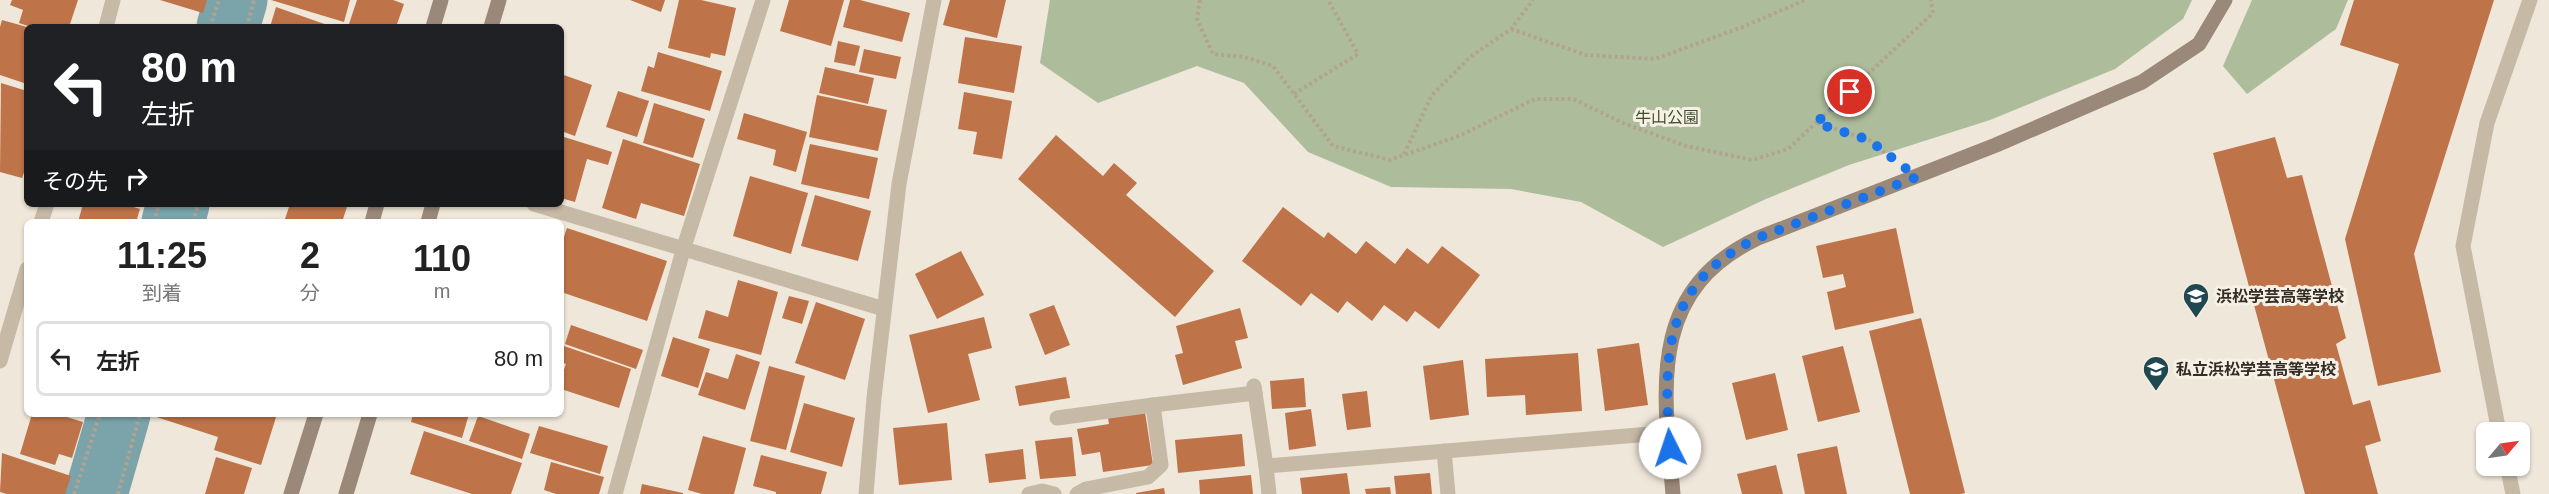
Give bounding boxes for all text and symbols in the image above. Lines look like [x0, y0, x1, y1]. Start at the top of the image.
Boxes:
text: 80 m [141, 44, 237, 91]
icon: left [42, 48, 120, 126]
pin [1824, 66, 1875, 117]
icon: arrive [1833, 75, 1866, 108]
text: 左折 [141, 100, 195, 130]
park label: 牛山公園 [1635, 109, 1699, 126]
icon: right [120, 162, 153, 195]
text: その先 [42, 169, 108, 194]
text: 11:25 [117, 235, 207, 276]
text: 2 [300, 235, 320, 276]
text: 110 [413, 238, 471, 279]
text: m [434, 280, 450, 302]
school or university icon: 浜松学芸高等学校 [2181, 281, 2211, 319]
text: 到着 [142, 282, 182, 304]
text: 分 [300, 282, 320, 304]
place label: 浜松学芸高等学校 [2216, 288, 2344, 305]
icon: left [45, 342, 78, 375]
text: 80 m [494, 346, 543, 371]
text: 左折 [96, 349, 140, 374]
school or university icon: 私立浜松学芸高等学校 [2141, 354, 2171, 392]
place label: 私立浜松学芸高等学校 [2176, 361, 2336, 378]
position arrow [1638, 416, 1702, 480]
north arrow [2476, 422, 2530, 476]
map controls [2476, 422, 2530, 476]

